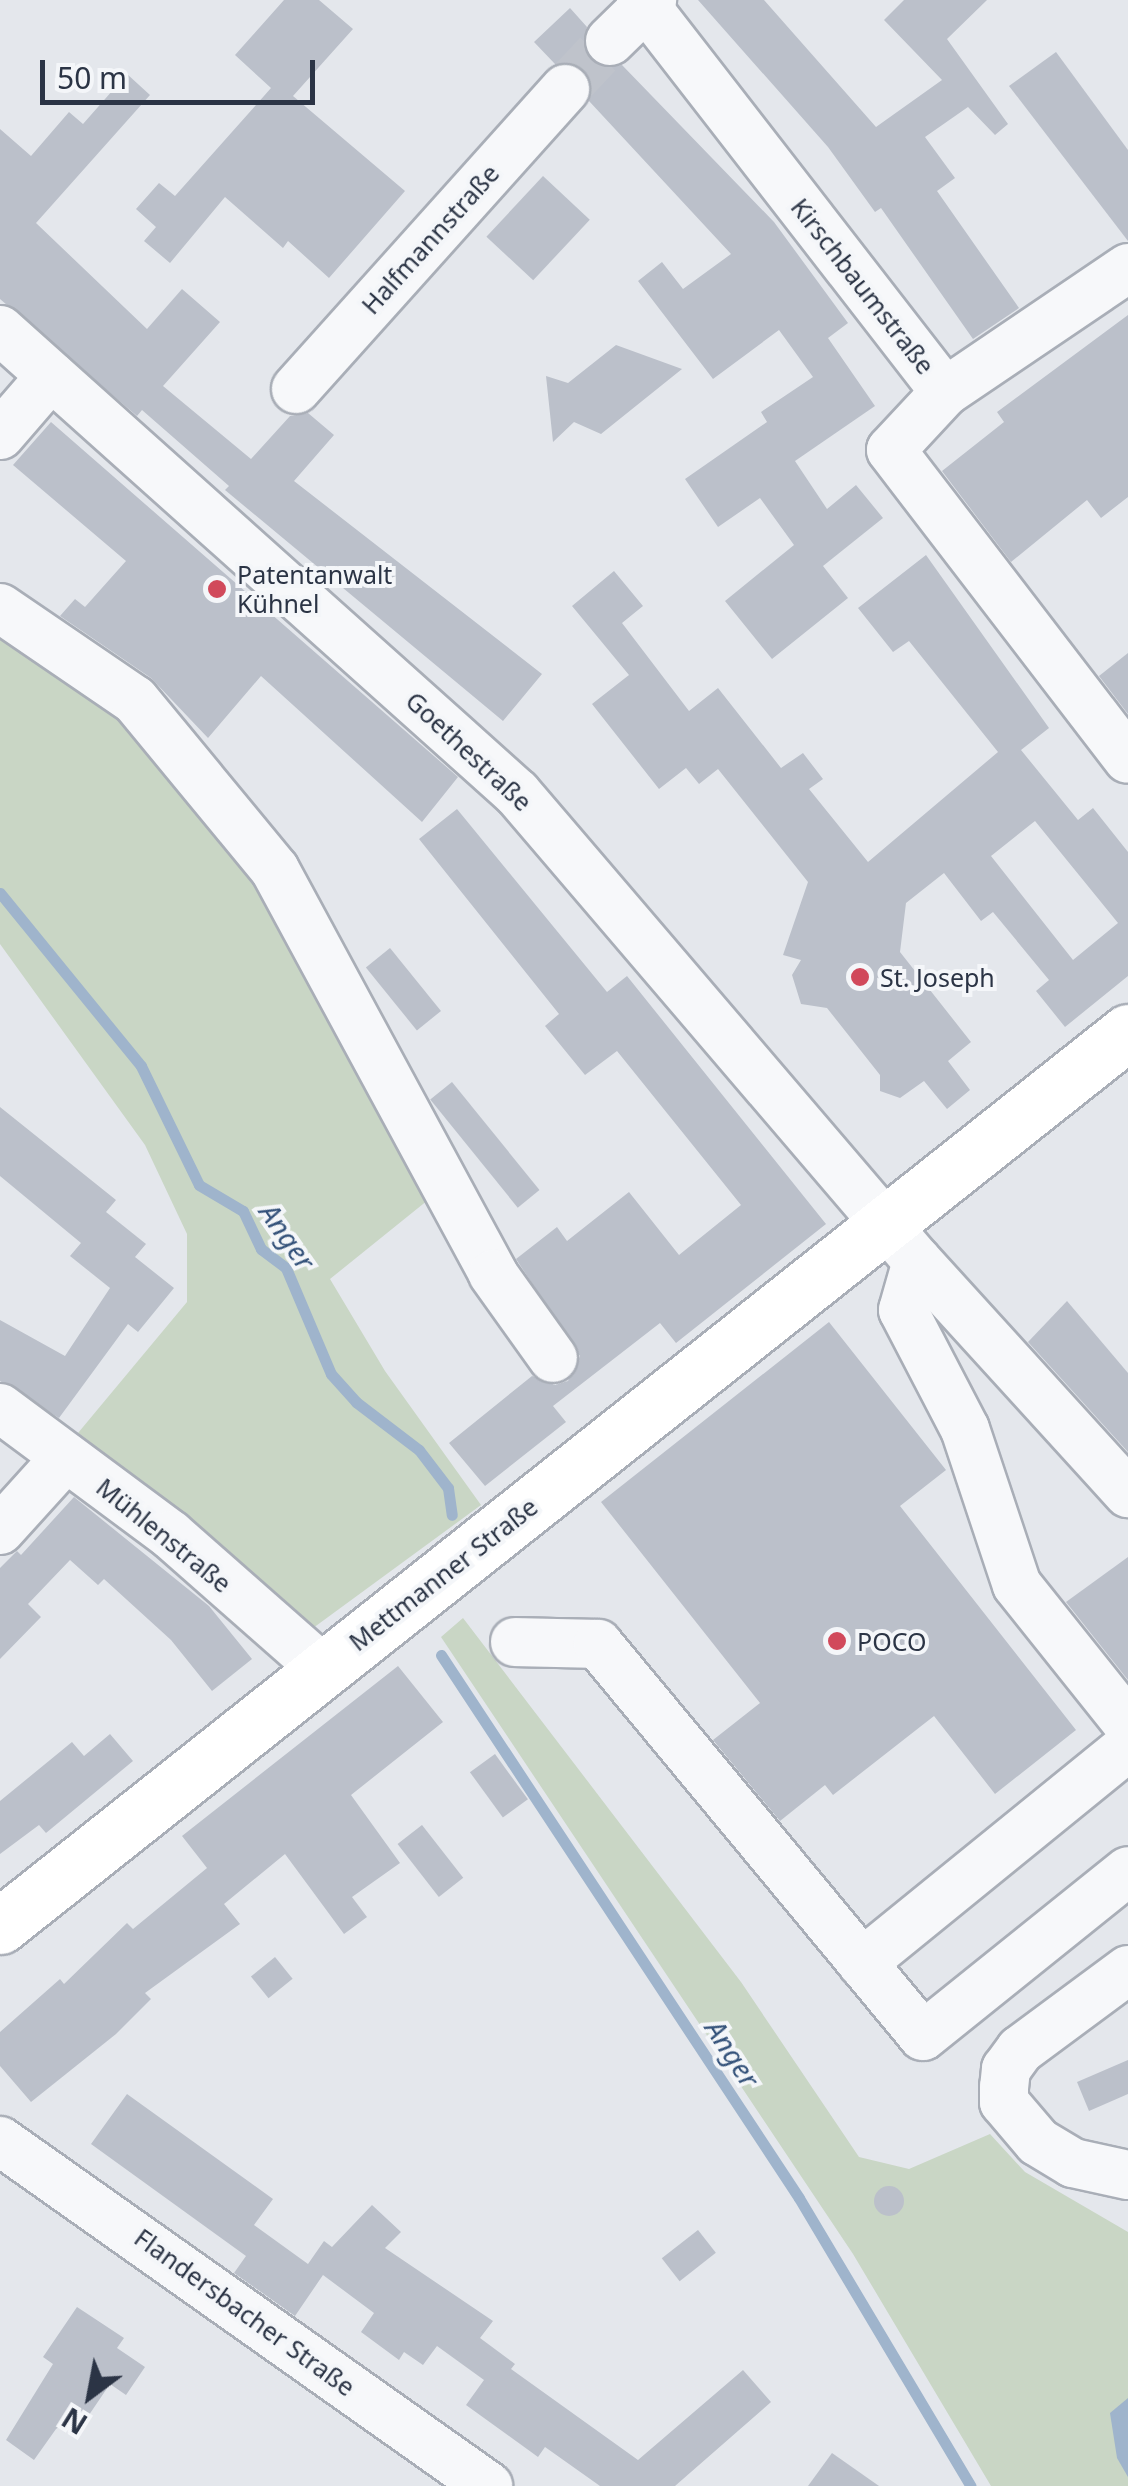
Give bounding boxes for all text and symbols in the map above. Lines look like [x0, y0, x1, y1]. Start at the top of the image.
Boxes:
scale bar [45, 40, 320, 102]
text: 50 m [57, 57, 127, 98]
street label: Halfmannstraße [355, 158, 505, 320]
street label: Kirschbaumstraße [785, 192, 941, 380]
place label: Patentanwalt Kühnel [237, 560, 392, 619]
marker: Patentanwalt Kühnel [206, 578, 228, 600]
street label: Goethestraße [400, 685, 538, 817]
place label: St. Joseph [880, 962, 995, 992]
marker: St. Joseph [849, 966, 871, 988]
water label: Anger [253, 1196, 323, 1276]
street label: Mühlenstraße [91, 1472, 237, 1598]
street label: Mettmanner Straße [343, 1491, 543, 1657]
place label: POCO [857, 1626, 926, 1656]
marker: POCO [826, 1630, 848, 1652]
water label: Anger [699, 2013, 767, 2093]
street label: Flandersbacher Straße [129, 2222, 361, 2402]
north arrow [40, 2346, 140, 2446]
text: N [54, 2399, 94, 2444]

